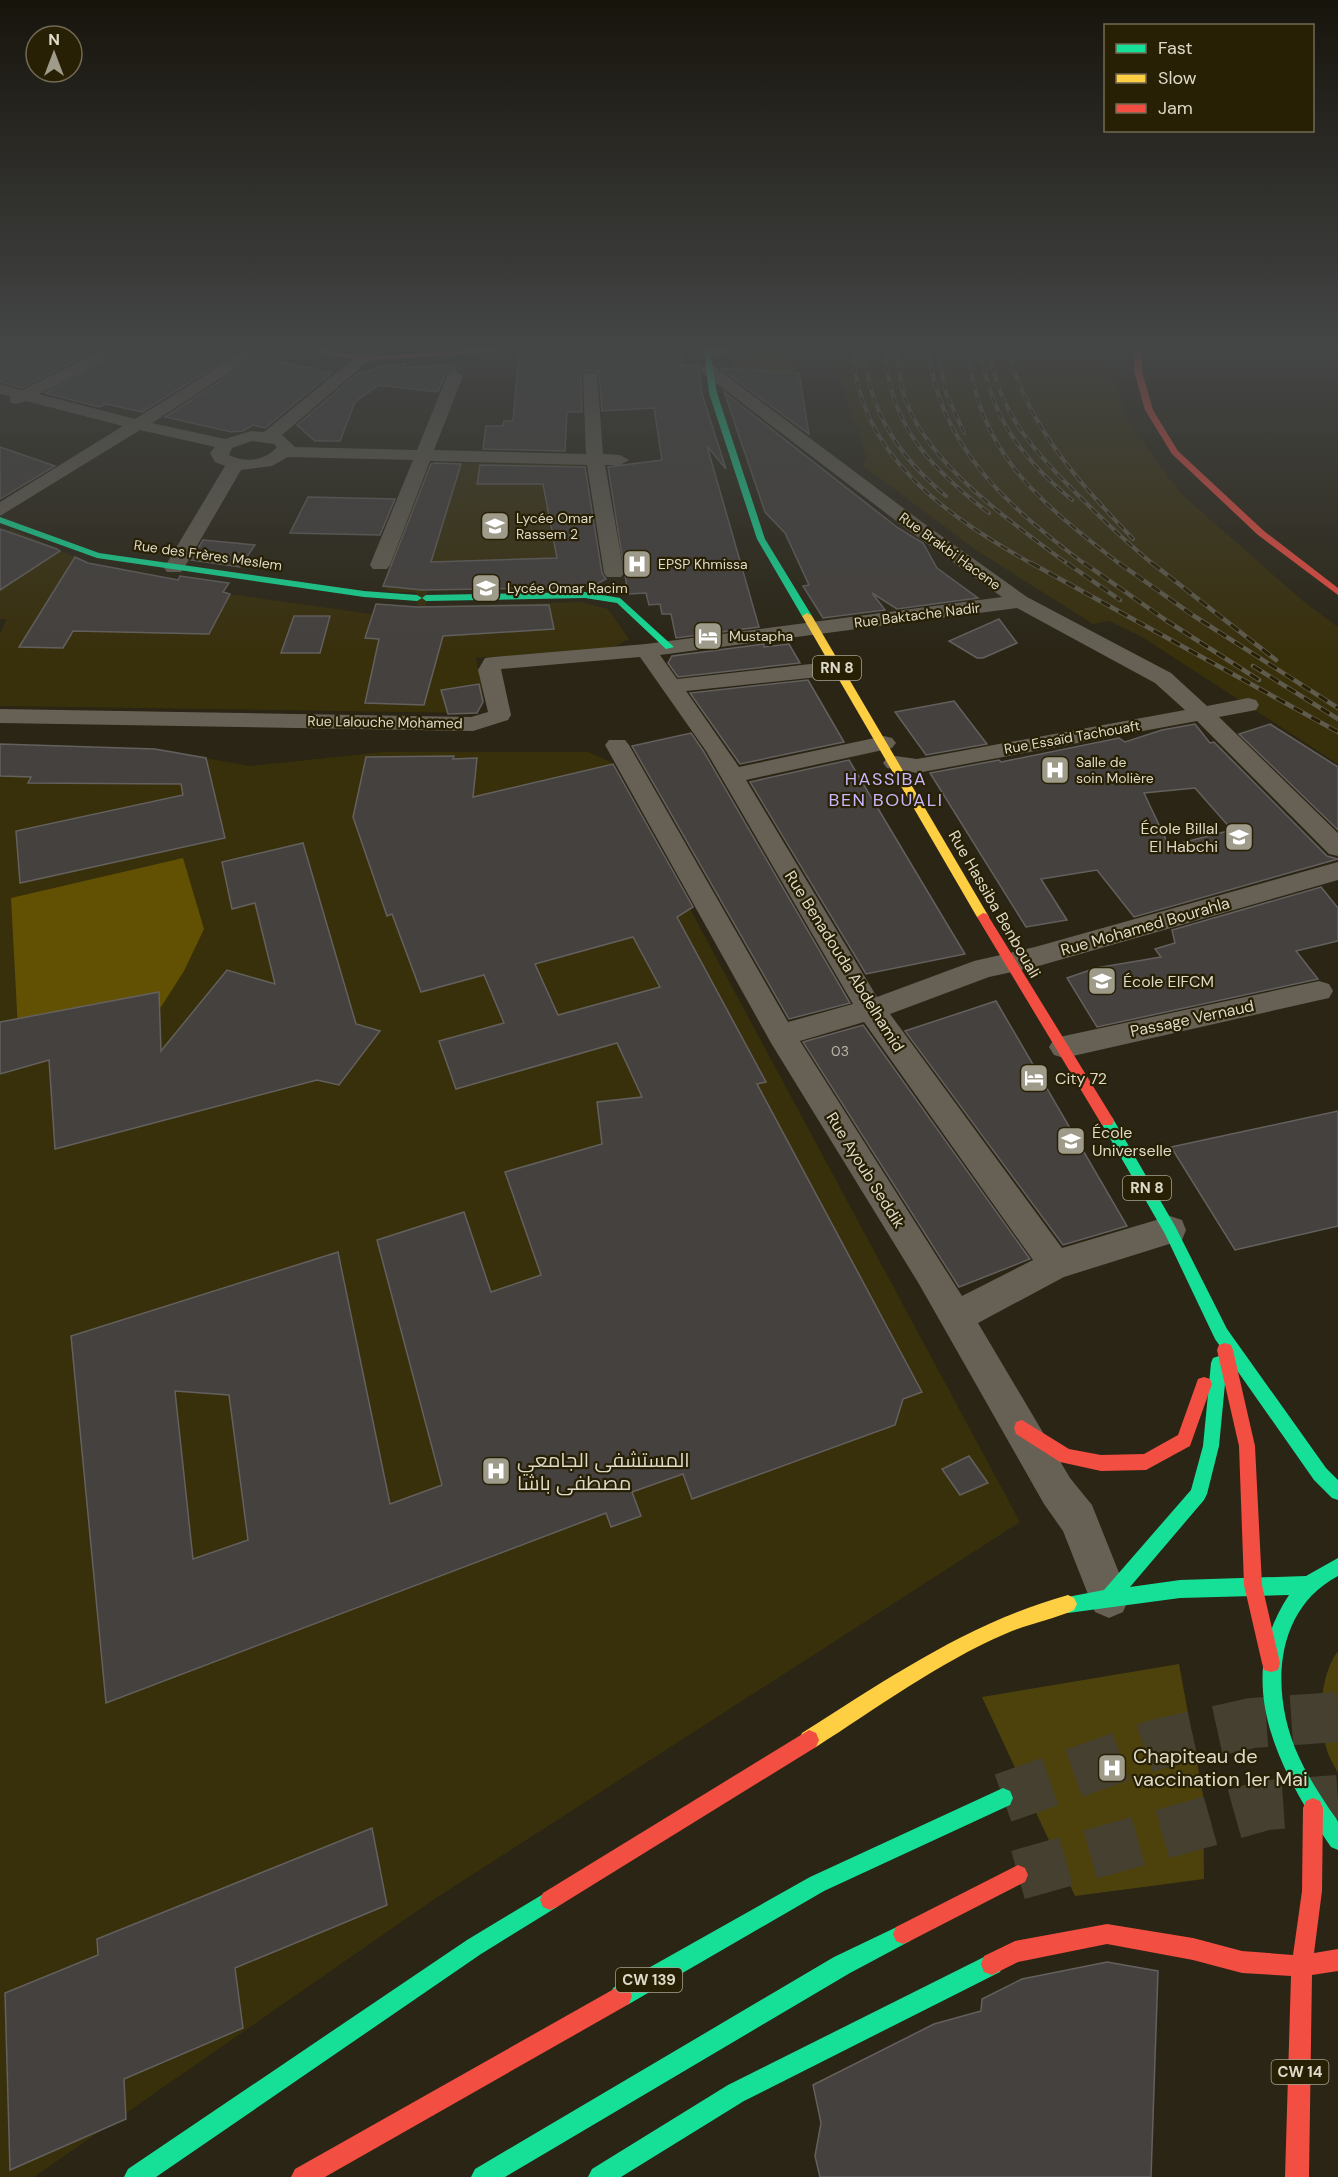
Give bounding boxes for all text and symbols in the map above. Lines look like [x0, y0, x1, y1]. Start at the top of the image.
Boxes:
north arrow [24, 24, 84, 84]
legend [1104, 24, 1314, 132]
text: N [48, 29, 60, 50]
text: Fast [1158, 36, 1193, 60]
text: Slow [1158, 66, 1197, 90]
text: Jam [1158, 96, 1193, 120]
street label: Rue Brakbi Hacene [896, 508, 1004, 594]
place label: Lycée Omar Rassem 2 [516, 509, 593, 543]
school or university icon: Lycée Omar Rassem 2 [479, 510, 511, 542]
street label: Rue des Frères Meslem [133, 536, 283, 574]
hospital icon: EPSP Khmissa [621, 548, 653, 580]
place label: EPSP Khmissa [658, 555, 748, 573]
school or university icon: Lycée Omar Racim [470, 572, 502, 604]
place label: Lycée Omar Racim [507, 579, 628, 597]
street label: Rue Baktache Nadir [853, 598, 981, 632]
hotel icon: Mustapha [692, 620, 724, 652]
place label: Mustapha [729, 627, 793, 645]
road number: RN 8 [813, 656, 861, 680]
street label: Rue Lalouche Mohamed [307, 712, 463, 732]
street label: Rue Essaïd Tachouaft [1003, 716, 1141, 758]
place label: Salle de soin Molière [1076, 753, 1154, 787]
hospital icon: Salle de soin Molière [1039, 754, 1071, 786]
district label: HASSIBA BEN BOUALI [829, 767, 943, 812]
place label: École Billal El Habchi [1141, 818, 1218, 857]
school or university icon: École Billal El Habchi [1223, 821, 1255, 853]
street label: Rue Hassiba Benbouali [944, 827, 1045, 982]
street label: Rue Benadouda Abdelhamid [780, 867, 909, 1056]
street label: Rue Mohamed Bourahla [1058, 892, 1232, 961]
school or university icon: École EIFCM [1086, 965, 1118, 997]
place label: École EIFCM [1123, 971, 1214, 992]
street label: Passage Vernaud [1128, 995, 1256, 1042]
house number: 03 [831, 1042, 849, 1060]
hotel icon: City 72 [1018, 1062, 1050, 1094]
place label: City 72 [1055, 1068, 1107, 1089]
street label: Rue Ayoub Seddik [821, 1108, 910, 1232]
place label: École Universelle [1092, 1122, 1172, 1161]
school or university icon: École Universelle [1055, 1125, 1087, 1157]
road number: RN 8 [1123, 1176, 1171, 1200]
place label: المستشفى الجامعي مصطفى باشا [517, 1447, 690, 1496]
hospital icon: المستشفى الجامعي مصطفى باشا [480, 1455, 512, 1487]
place label: Chapiteau de vaccination 1er Mai [1133, 1743, 1308, 1792]
hospital icon: Chapiteau de vaccination 1er Mai [1096, 1752, 1128, 1784]
road number: CW 139 [616, 1968, 682, 1992]
road number: CW 14 [1272, 2060, 1328, 2084]

